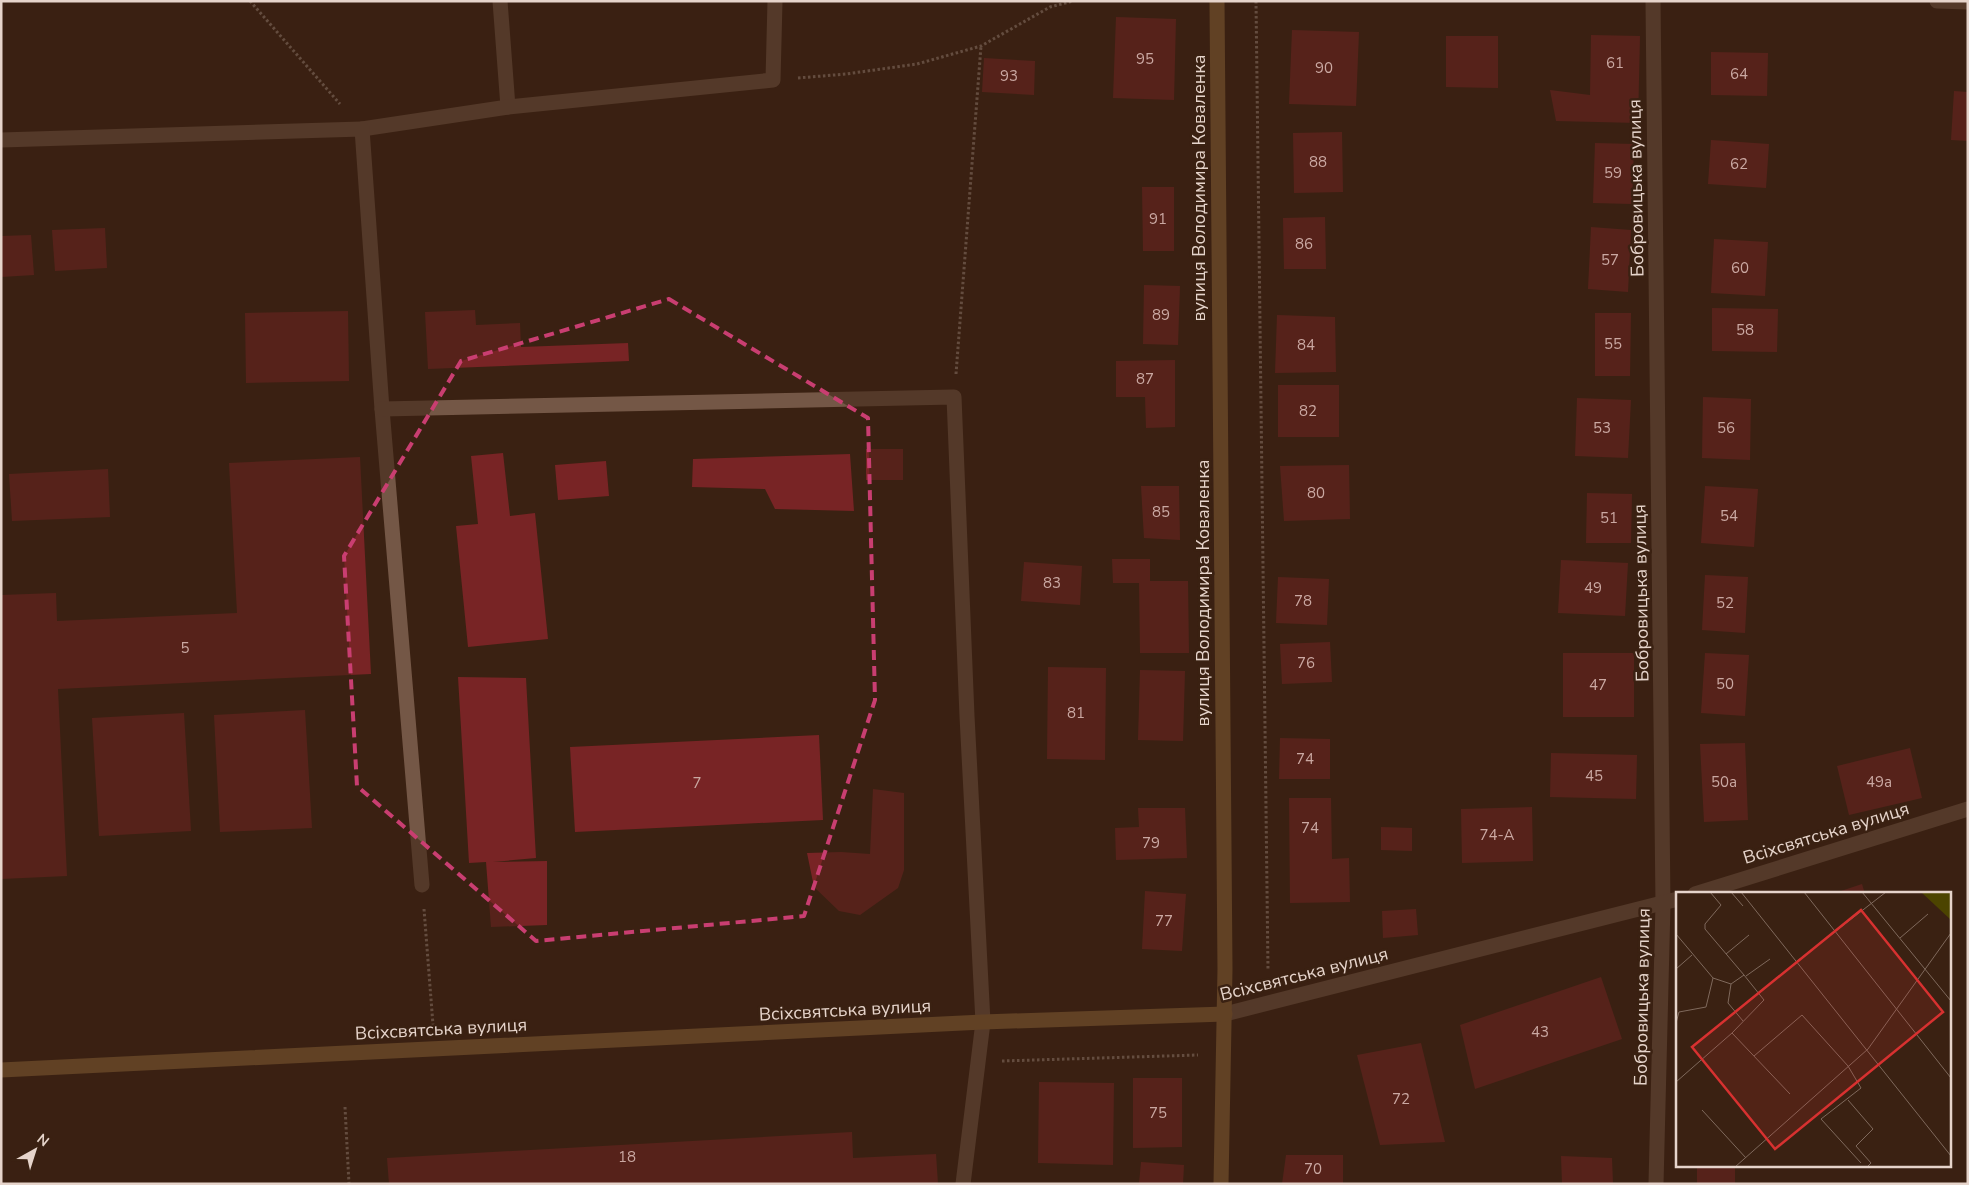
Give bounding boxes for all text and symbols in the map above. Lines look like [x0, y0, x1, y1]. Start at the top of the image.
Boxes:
house number: 95 [1136, 49, 1154, 69]
house number: 61 [1606, 53, 1624, 73]
street label: вулиця Володимира Коваленка [1187, 55, 1211, 321]
house number: 90 [1315, 58, 1333, 78]
house number: 64 [1730, 64, 1748, 84]
house number: 93 [1000, 66, 1018, 86]
street label: Бобровицька вулиця [1622, 99, 1650, 277]
house number: 88 [1309, 152, 1327, 172]
house number: 62 [1730, 154, 1748, 174]
house number: 59 [1604, 163, 1622, 183]
house number: 91 [1149, 209, 1167, 229]
house number: 86 [1295, 234, 1313, 254]
house number: 57 [1601, 250, 1619, 270]
house number: 60 [1731, 258, 1749, 278]
house number: 89 [1152, 305, 1170, 325]
house number: 58 [1736, 320, 1754, 340]
house number: 55 [1604, 334, 1622, 354]
house number: 84 [1297, 335, 1315, 355]
house number: 87 [1136, 369, 1154, 389]
house number: 82 [1299, 401, 1317, 421]
house number: 53 [1593, 418, 1611, 438]
house number: 56 [1717, 418, 1735, 438]
street label: вулиця Володимира Коваленка [1191, 460, 1215, 726]
house number: 80 [1307, 483, 1325, 503]
house number: 85 [1152, 502, 1170, 522]
street label: Бобровицька вулиця [1627, 504, 1655, 682]
house number: 54 [1720, 506, 1738, 526]
house number: 51 [1600, 508, 1618, 528]
house number: 83 [1043, 573, 1061, 593]
house number: 49 [1584, 578, 1602, 598]
house number: 78 [1294, 591, 1312, 611]
house number: 52 [1716, 593, 1734, 613]
house number: 5 [180, 638, 190, 658]
house number: 76 [1297, 653, 1315, 673]
house number: 50 [1716, 674, 1734, 694]
house number: 47 [1589, 675, 1607, 695]
house number: 81 [1067, 703, 1085, 723]
house number: 74 [1296, 749, 1314, 769]
house number: 45 [1585, 766, 1603, 786]
house number: 50а [1711, 772, 1737, 792]
house number: 49а [1866, 772, 1892, 792]
house number: 7 [692, 773, 702, 793]
street label: Всіхсвятська вулиця [1740, 796, 1912, 870]
house number: 74 [1301, 818, 1319, 838]
house number: 74-А [1479, 825, 1515, 845]
house number: 79 [1142, 833, 1160, 853]
inset map [1676, 892, 1952, 1168]
street label: Бобровицька вулиця [1628, 908, 1656, 1086]
house number: 77 [1155, 911, 1173, 931]
street label: Всіхсвятська вулиця [1217, 941, 1391, 1007]
street label: Всіхсвятська вулиця [758, 994, 932, 1026]
street label: Всіхсвятська вулиця [354, 1013, 528, 1045]
house number: 43 [1531, 1022, 1549, 1042]
house number: 72 [1392, 1089, 1410, 1109]
house number: 75 [1149, 1103, 1167, 1123]
north arrow [10, 1125, 60, 1175]
text: N [33, 1130, 53, 1151]
house number: 18 [618, 1147, 636, 1167]
house number: 70 [1304, 1159, 1322, 1179]

